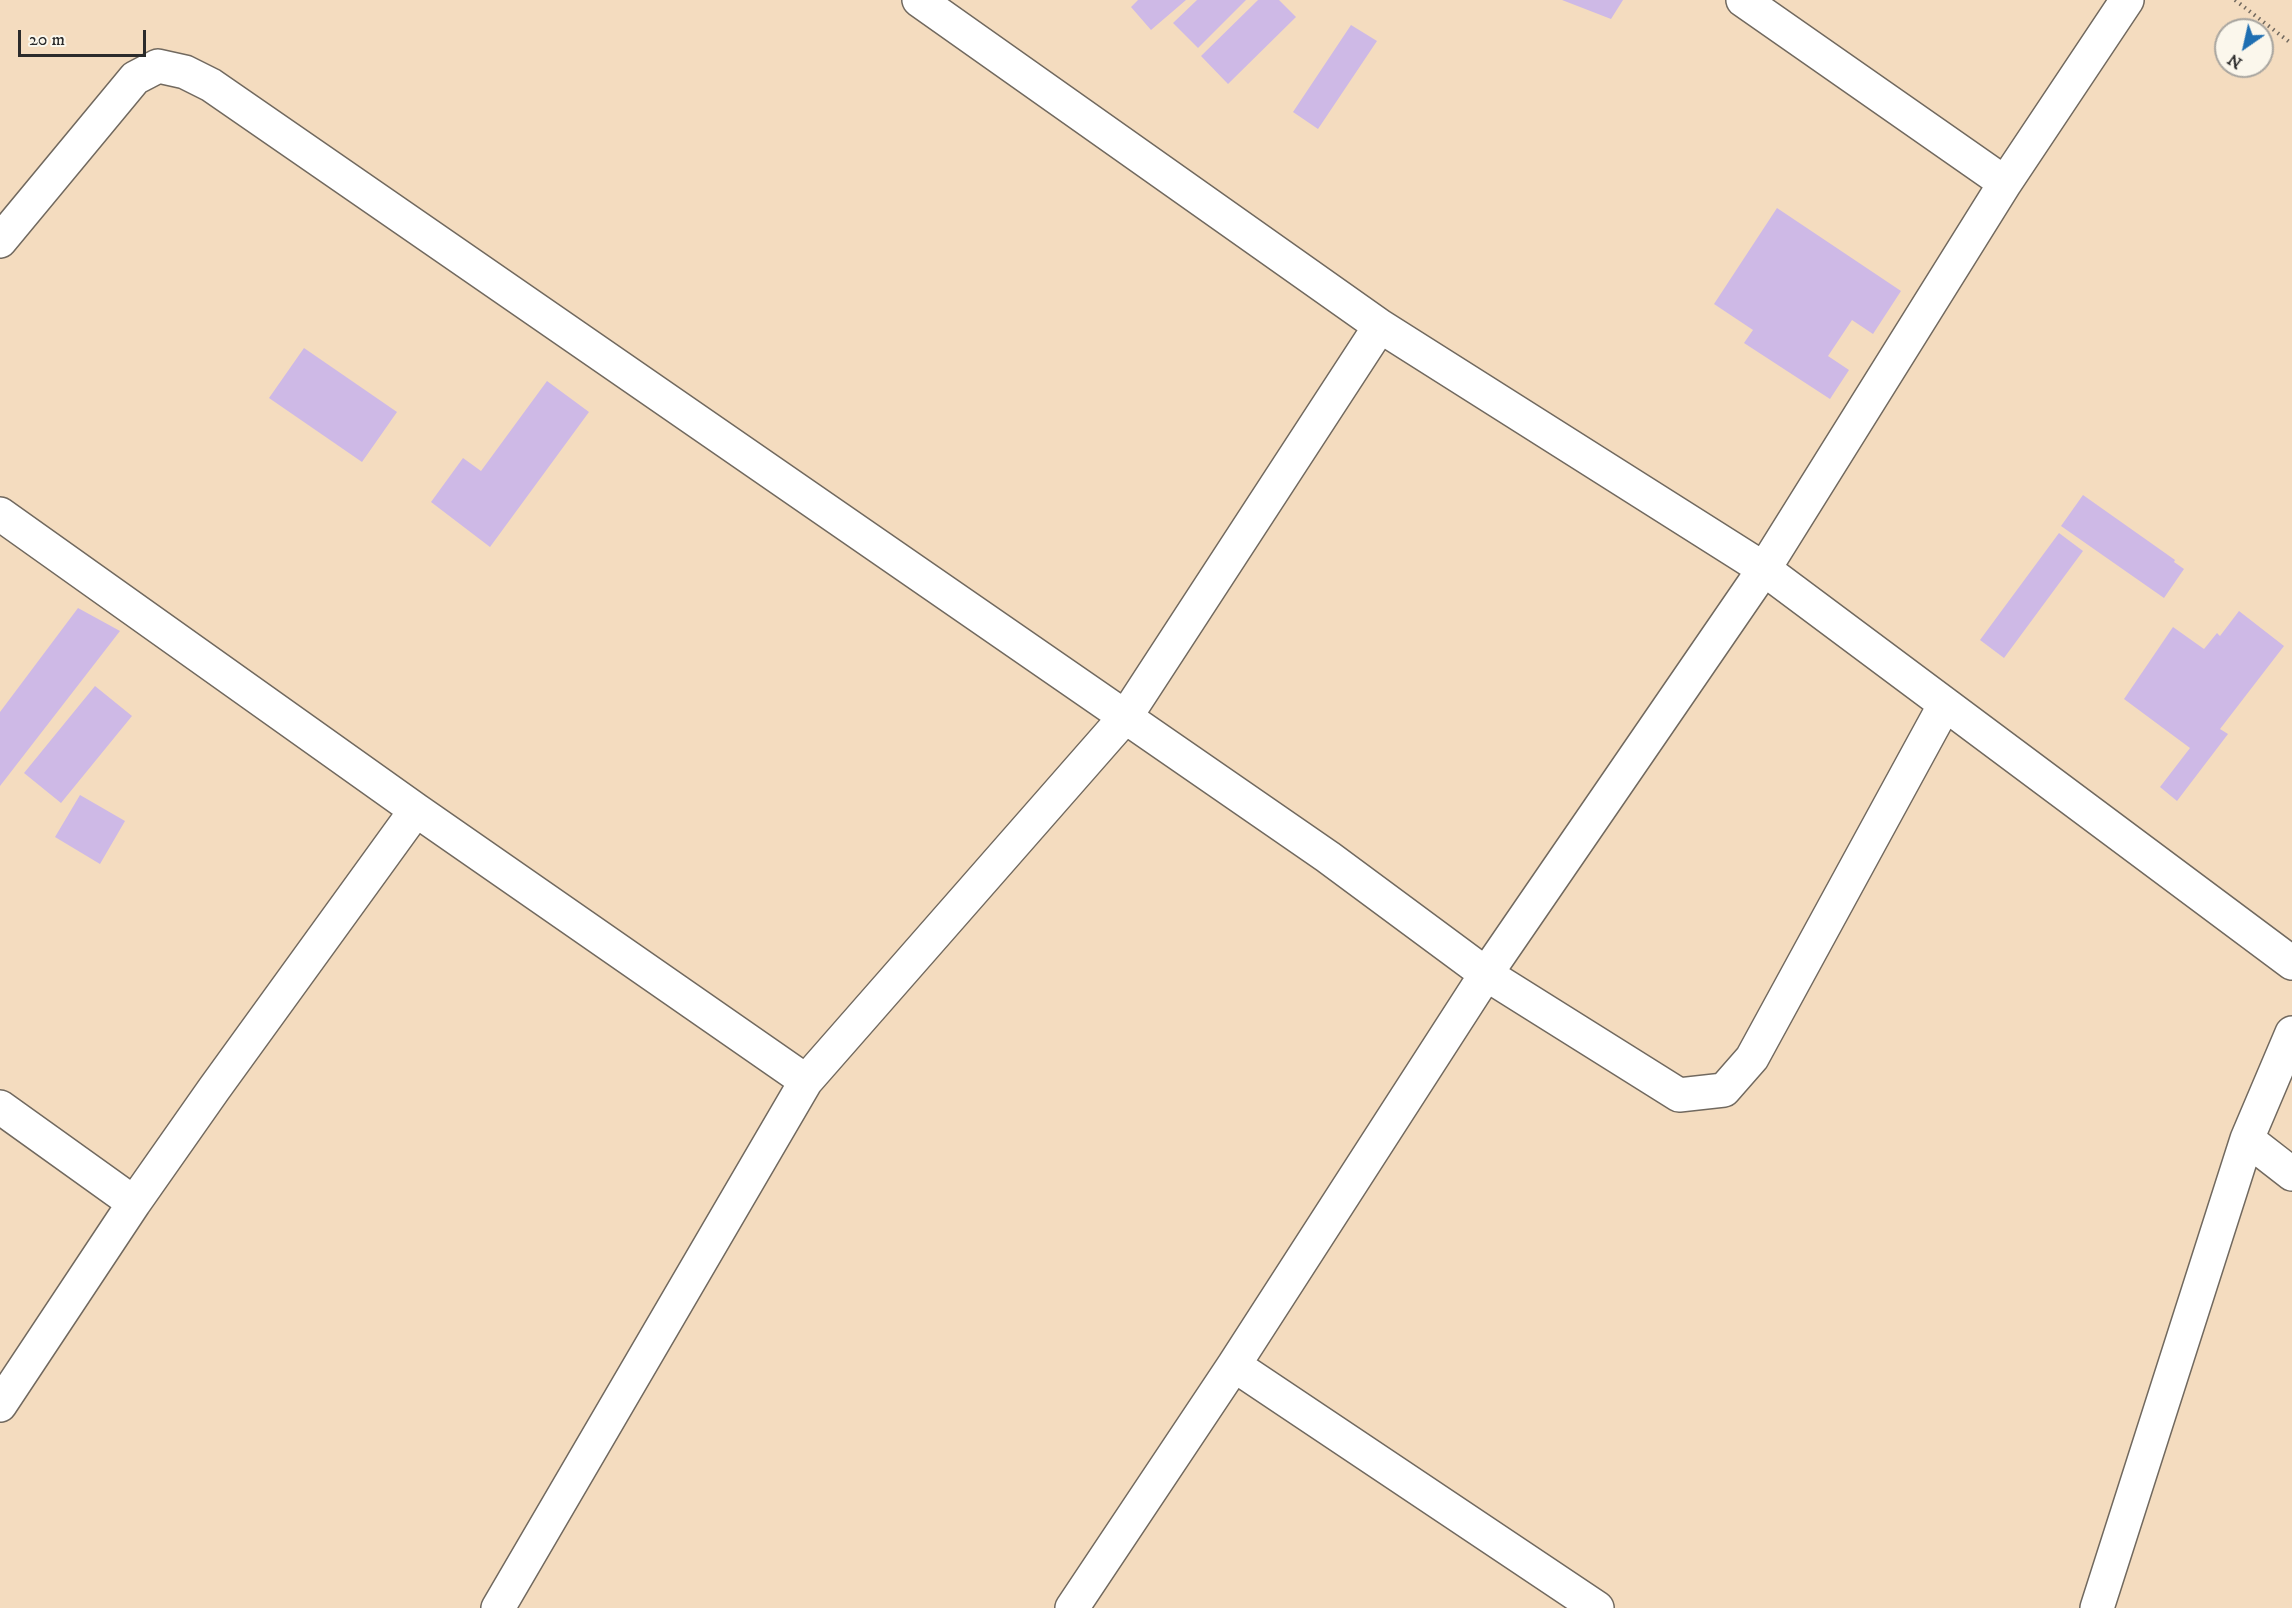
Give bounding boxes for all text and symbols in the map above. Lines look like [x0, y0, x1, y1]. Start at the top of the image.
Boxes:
scale bar [21, 18, 148, 56]
north arrow [2214, 18, 2274, 78]
text: 20 m [29, 29, 65, 51]
text: N [2224, 49, 2246, 73]

